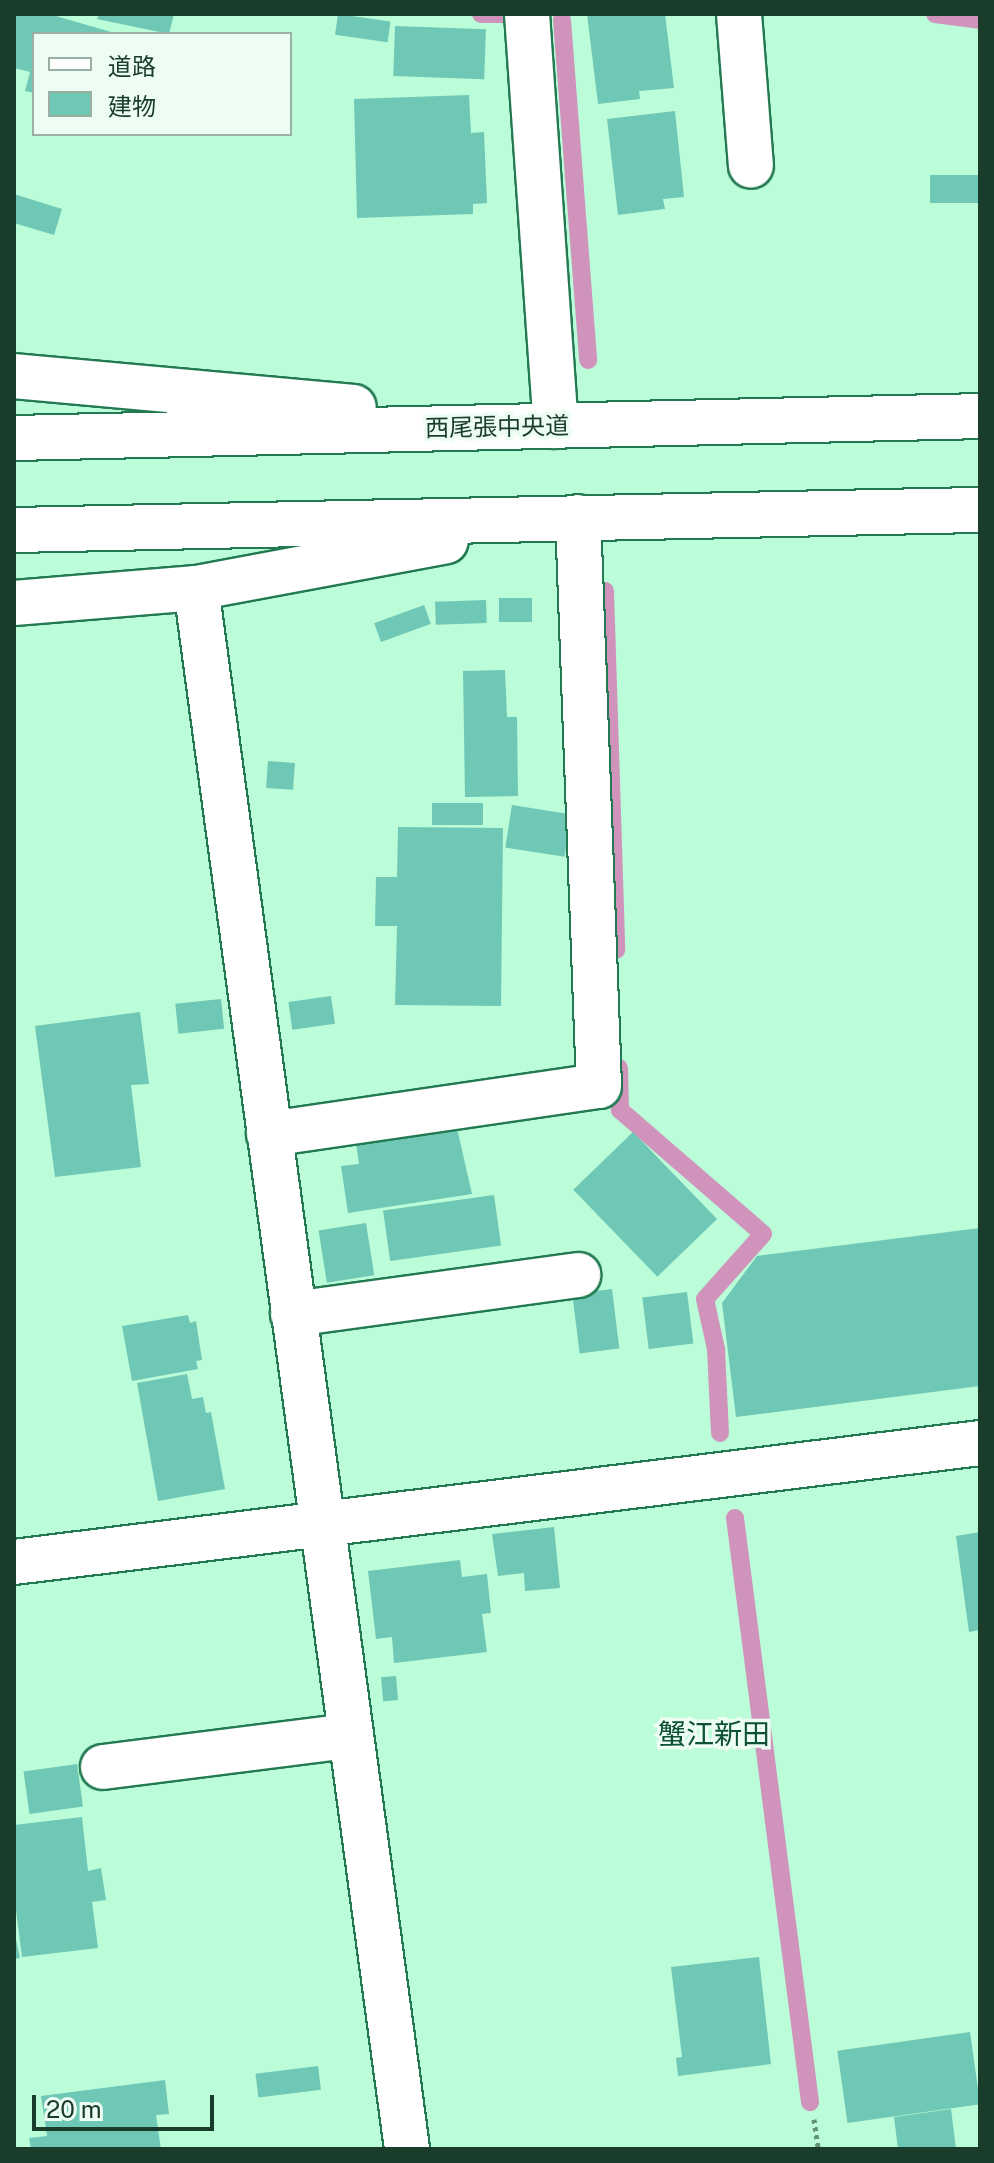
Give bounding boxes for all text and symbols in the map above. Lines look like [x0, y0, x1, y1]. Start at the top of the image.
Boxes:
legend [32, 32, 292, 136]
text: 道路 [108, 52, 156, 80]
text: 建物 [108, 92, 156, 120]
street label: 西尾張中央道 [425, 411, 569, 443]
district label: 蟹江新田 [658, 1717, 770, 1751]
scale bar [36, 2079, 218, 2129]
text: 20 m [46, 2095, 102, 2123]

